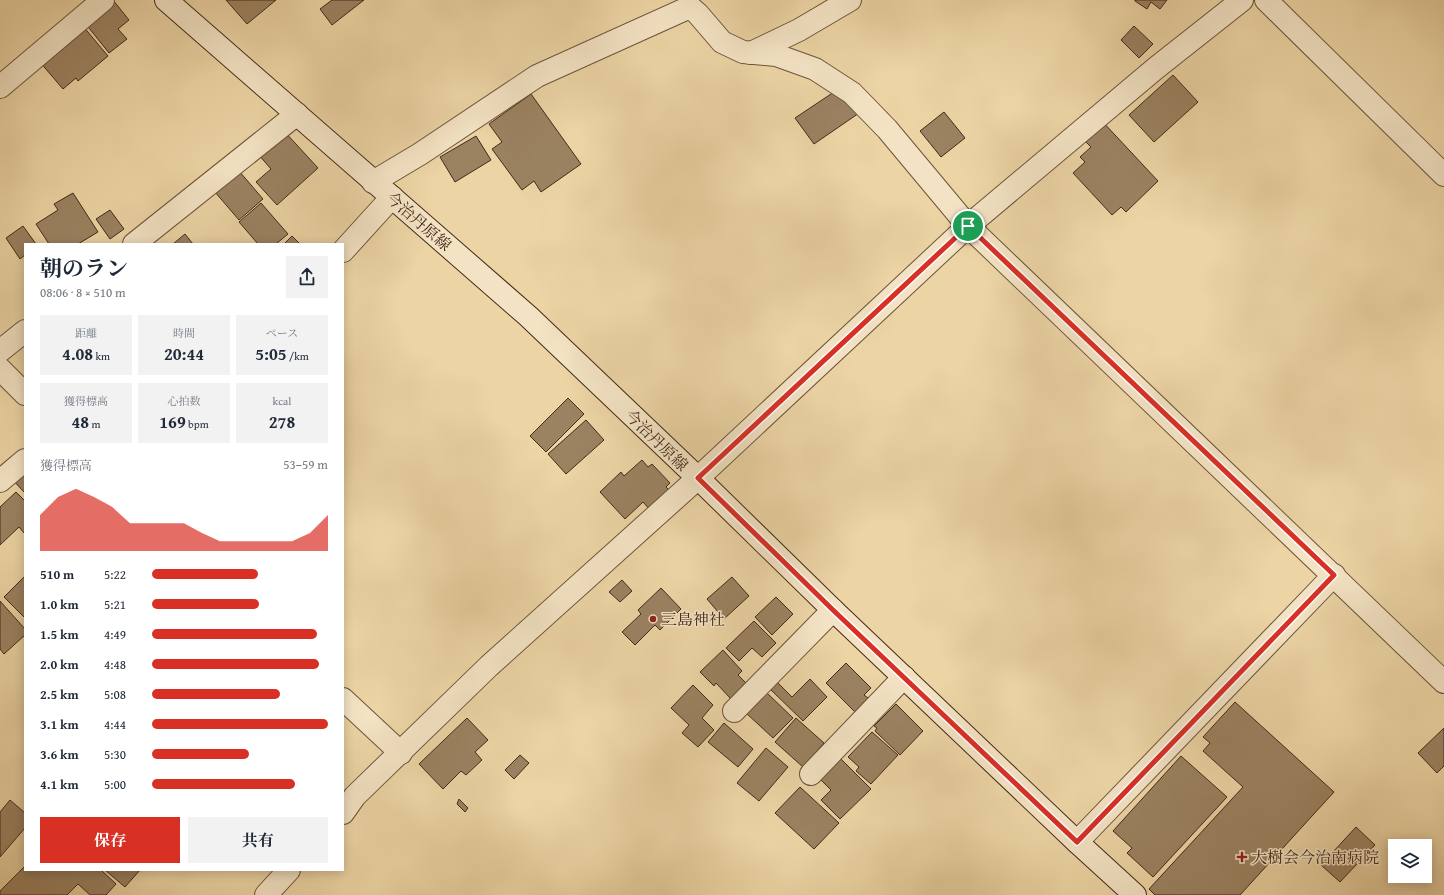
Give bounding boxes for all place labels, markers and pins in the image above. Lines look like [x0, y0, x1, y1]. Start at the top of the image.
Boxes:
pin [951, 209, 985, 243]
place label: 三島神社 [661, 607, 725, 631]
marker: 三島神社 [648, 614, 658, 624]
place label: 大樹会今治南病院 [1251, 845, 1379, 869]
marker: 大樹会今治南病院 [1236, 851, 1248, 863]

